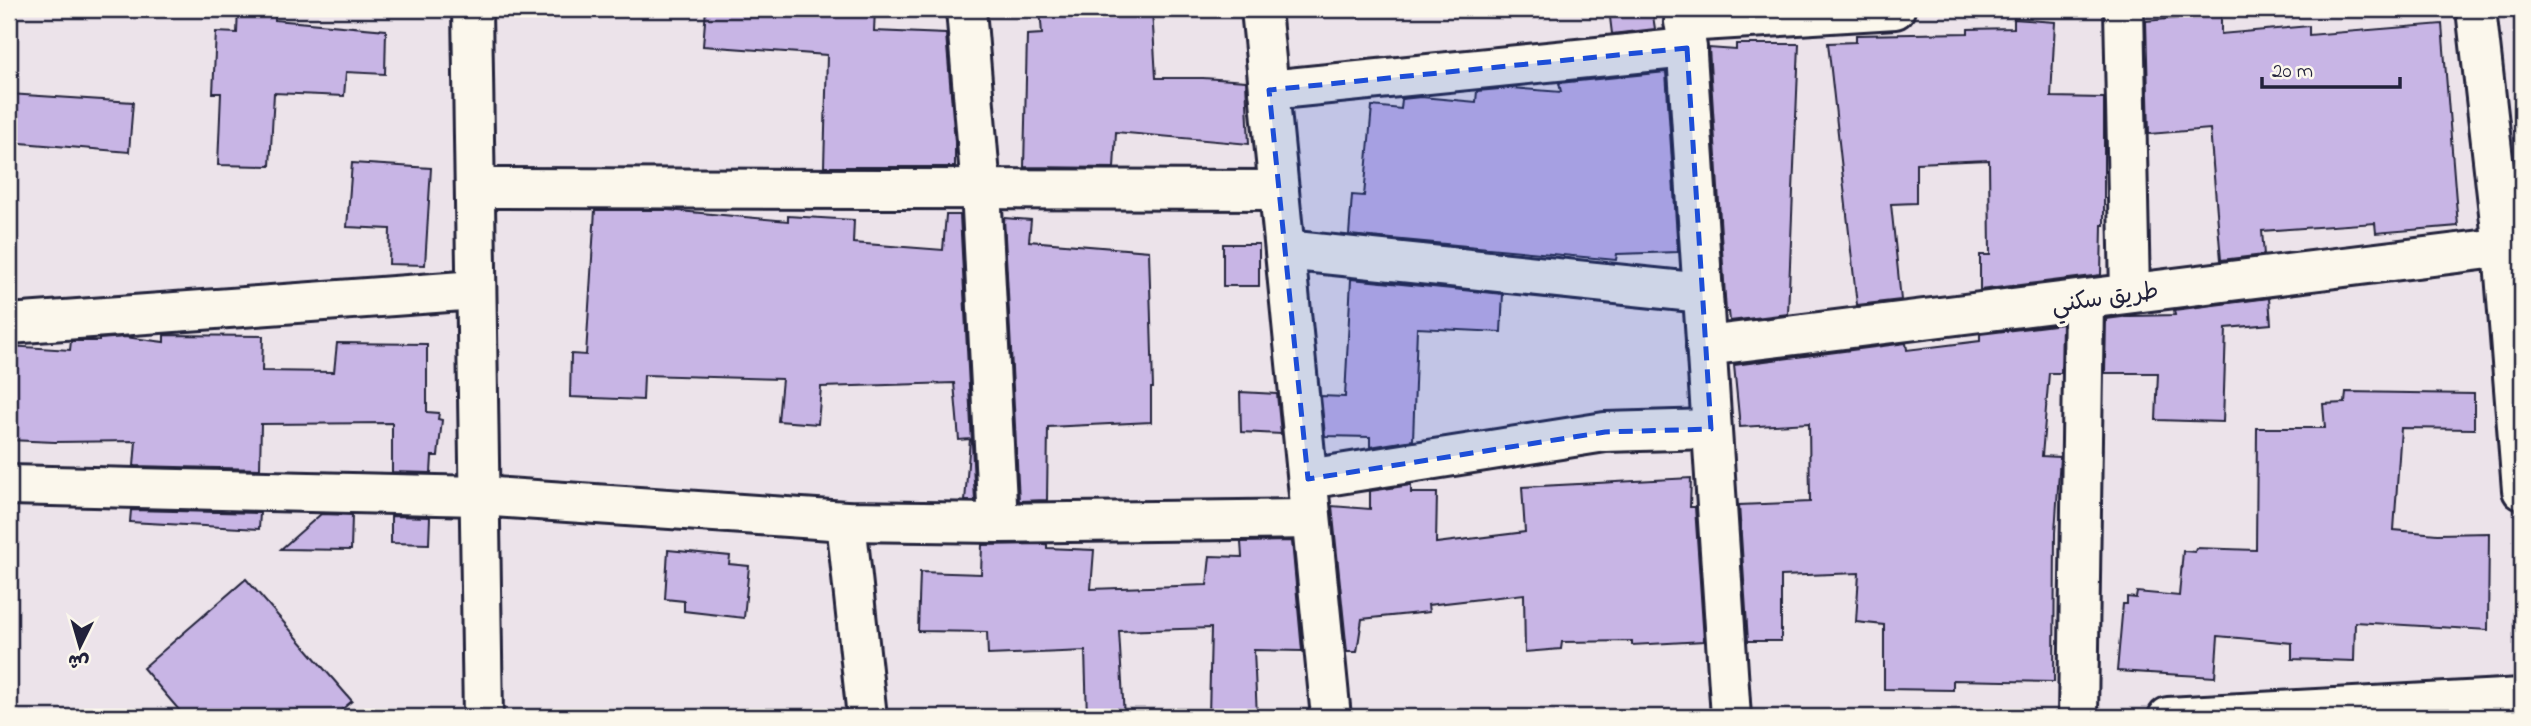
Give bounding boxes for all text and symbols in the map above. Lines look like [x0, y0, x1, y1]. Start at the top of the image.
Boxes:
scale bar [2262, 46, 2400, 90]
text: 20 m [2272, 57, 2313, 87]
street label: طريق سكني [2050, 275, 2161, 325]
north arrow [46, 610, 116, 680]
text: ش [67, 646, 90, 675]

